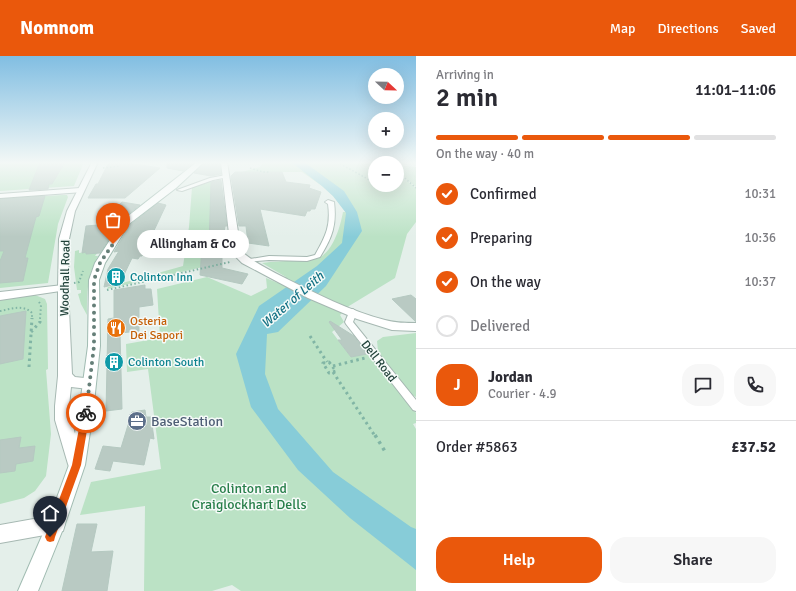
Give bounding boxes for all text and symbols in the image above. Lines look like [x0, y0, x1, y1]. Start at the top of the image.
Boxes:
text: Nomnom [20, 16, 94, 40]
text: Map [610, 20, 636, 37]
text: Directions [658, 20, 719, 37]
text: Saved [741, 20, 776, 37]
text: Arriving in [436, 67, 494, 83]
north arrow [368, 68, 404, 104]
map controls [368, 68, 404, 192]
text: 11:01–11:06 [695, 81, 776, 99]
text: 2 min [436, 82, 498, 114]
button: + [368, 112, 404, 148]
text: On the way · 40 m [436, 146, 534, 162]
button: − [368, 156, 404, 192]
icon: check [436, 183, 458, 205]
text: Confirmed [470, 185, 537, 203]
text: 10:31 [744, 186, 776, 202]
pin [96, 203, 130, 244]
icon: bag [102, 209, 124, 231]
icon: check [436, 227, 458, 249]
text: Preparing [470, 229, 533, 247]
callout: Allingham & Co [137, 230, 249, 258]
text: 10:36 [744, 230, 776, 246]
text: Allingham & Co [150, 236, 236, 252]
street label: Woodhall Road [57, 240, 74, 316]
building icon: Colinton Inn [105, 266, 127, 288]
water label: Water of Leith [258, 268, 328, 331]
place label: Colinton Inn [130, 270, 193, 285]
icon: check [436, 271, 458, 293]
text: On the way [470, 273, 541, 291]
text: 10:37 [744, 274, 776, 290]
place label: Osteria Dei Sapori [130, 314, 183, 343]
restaurant icon: Osteria Dei Sapori [105, 317, 127, 339]
text: Delivered [470, 317, 530, 335]
street label: Dell Road [358, 337, 400, 385]
building icon: Colinton South [103, 351, 125, 373]
place label: Colinton South [128, 355, 204, 370]
button: chat [682, 364, 724, 406]
button: phone [734, 364, 776, 406]
text: Jordan [488, 368, 533, 386]
text: J [453, 376, 461, 394]
text: Courier · 4.9 [488, 386, 557, 402]
courier [66, 393, 106, 433]
icon: bike [75, 402, 97, 424]
office icon: BaseStation [126, 410, 148, 432]
place label: BaseStation [151, 413, 223, 430]
text: Order #5863 [436, 438, 518, 456]
text: £37.52 [731, 438, 776, 456]
park label: Colinton and Craiglockhart Dells [191, 480, 307, 513]
pin [33, 496, 67, 537]
icon: home [39, 502, 61, 524]
button: Help [436, 537, 602, 583]
button: Share [610, 537, 776, 583]

